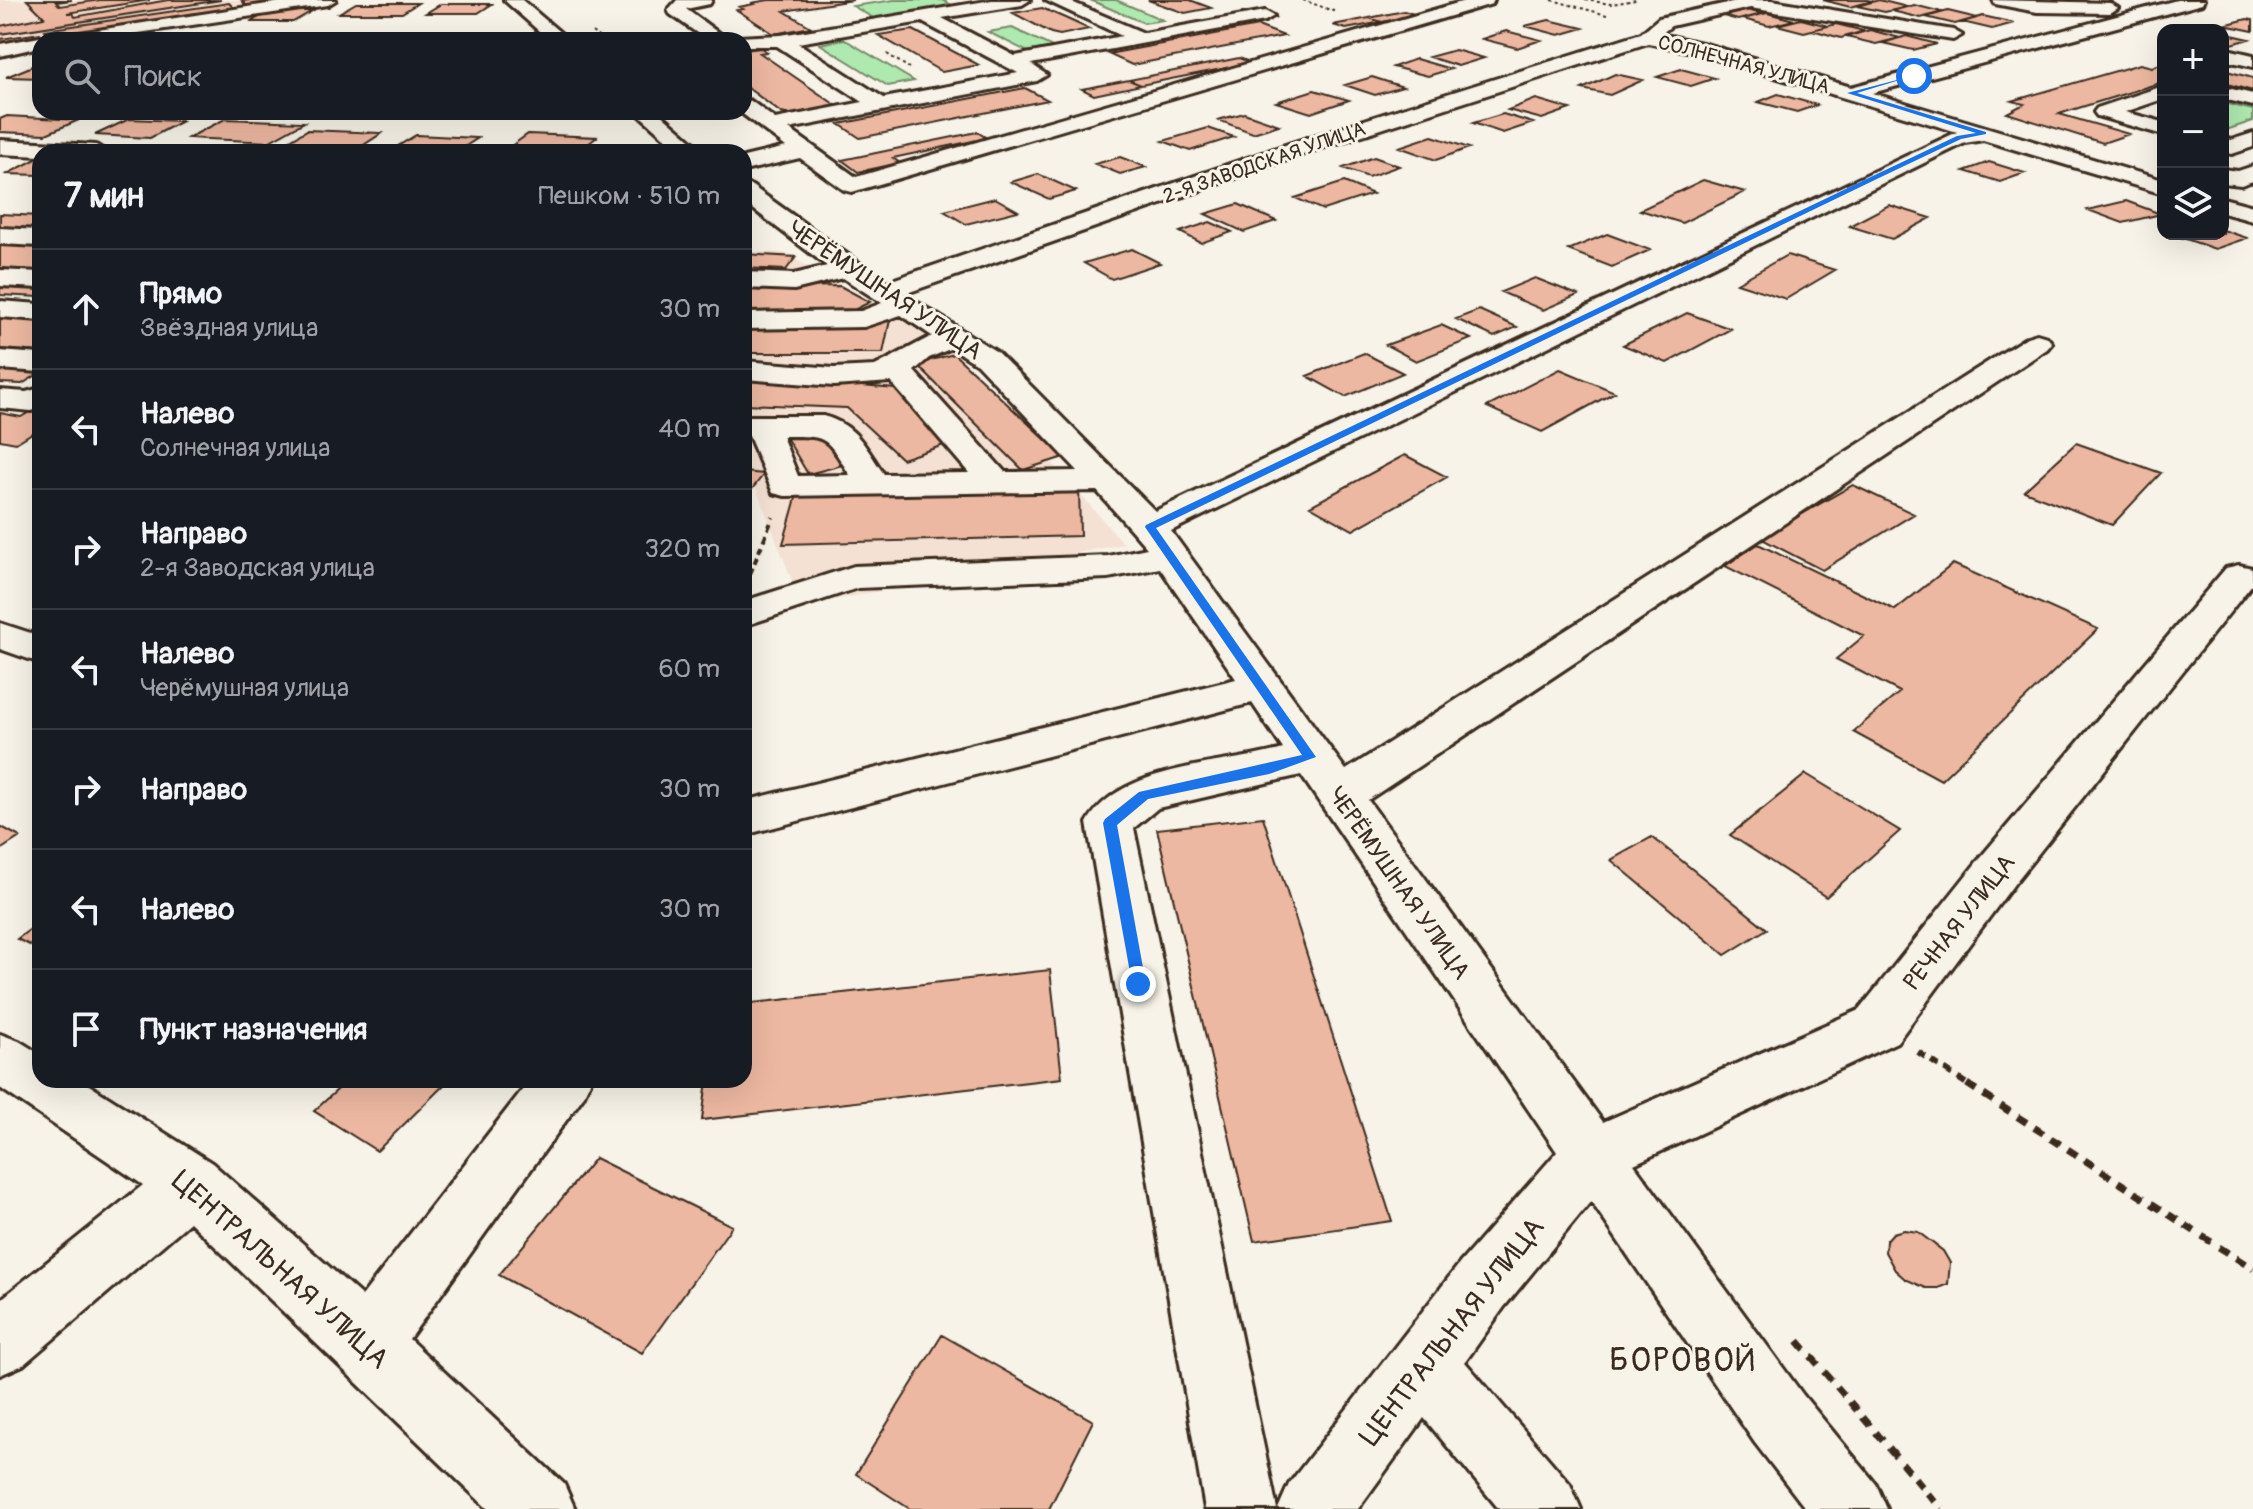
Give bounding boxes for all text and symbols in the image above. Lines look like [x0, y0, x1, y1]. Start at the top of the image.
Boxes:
map controls [2157, 24, 2229, 240]
button: + [2157, 24, 2229, 96]
street label: СОЛНЕЧНАЯ УЛИЦА [1655, 30, 1833, 99]
search box [32, 32, 752, 120]
icon: search [60, 54, 104, 98]
text: Поиск [124, 58, 202, 95]
route start [1896, 58, 1932, 94]
button: − [2157, 96, 2229, 168]
street label: 2-Я ЗАВОДСКАЯ УЛИЦА [1160, 116, 1369, 209]
button: layers [2157, 168, 2229, 240]
text: 7 мин [64, 175, 144, 218]
text: Пешком · 510 m [538, 180, 720, 212]
street label: ЧЕРЁМУШНАЯ УЛИЦА [782, 215, 987, 366]
text: Прямо [140, 275, 222, 312]
icon: ahead [64, 287, 108, 331]
text: 30 m [659, 293, 720, 325]
text: Звёздная улица [140, 312, 318, 344]
text: Налево [140, 395, 234, 432]
icon: left [64, 407, 108, 451]
text: 40 m [658, 413, 720, 445]
text: Солнечная улица [140, 432, 330, 464]
text: Направо [140, 515, 247, 552]
icon: right [64, 527, 108, 571]
text: 320 m [644, 533, 720, 565]
text: 2-я Заводская улица [140, 552, 375, 584]
text: Налево [140, 635, 234, 672]
icon: left [64, 647, 108, 691]
text: 60 m [658, 653, 720, 685]
text: Черёмушная улица [140, 672, 349, 704]
icon: right [64, 767, 108, 811]
text: Направо [140, 771, 247, 808]
text: 30 m [659, 773, 720, 805]
street label: ЧЕРЁМУШНАЯ УЛИЦА [1321, 781, 1476, 985]
street label: РЕЧНАЯ УЛИЦА [1897, 849, 2021, 996]
icon: left [64, 887, 108, 931]
text: Налево [140, 891, 234, 928]
text: 30 m [659, 893, 720, 925]
route end [1120, 966, 1156, 1002]
icon: arrive [64, 1007, 108, 1051]
text: Пункт назначения [140, 1011, 367, 1048]
street label: ЦЕНТРАЛЬНАЯ УЛИЦА [164, 1163, 396, 1377]
street label: ЦЕНТРАЛЬНАЯ УЛИЦА [1352, 1211, 1552, 1453]
district label: БОРОВОЙ [1609, 1341, 1757, 1381]

